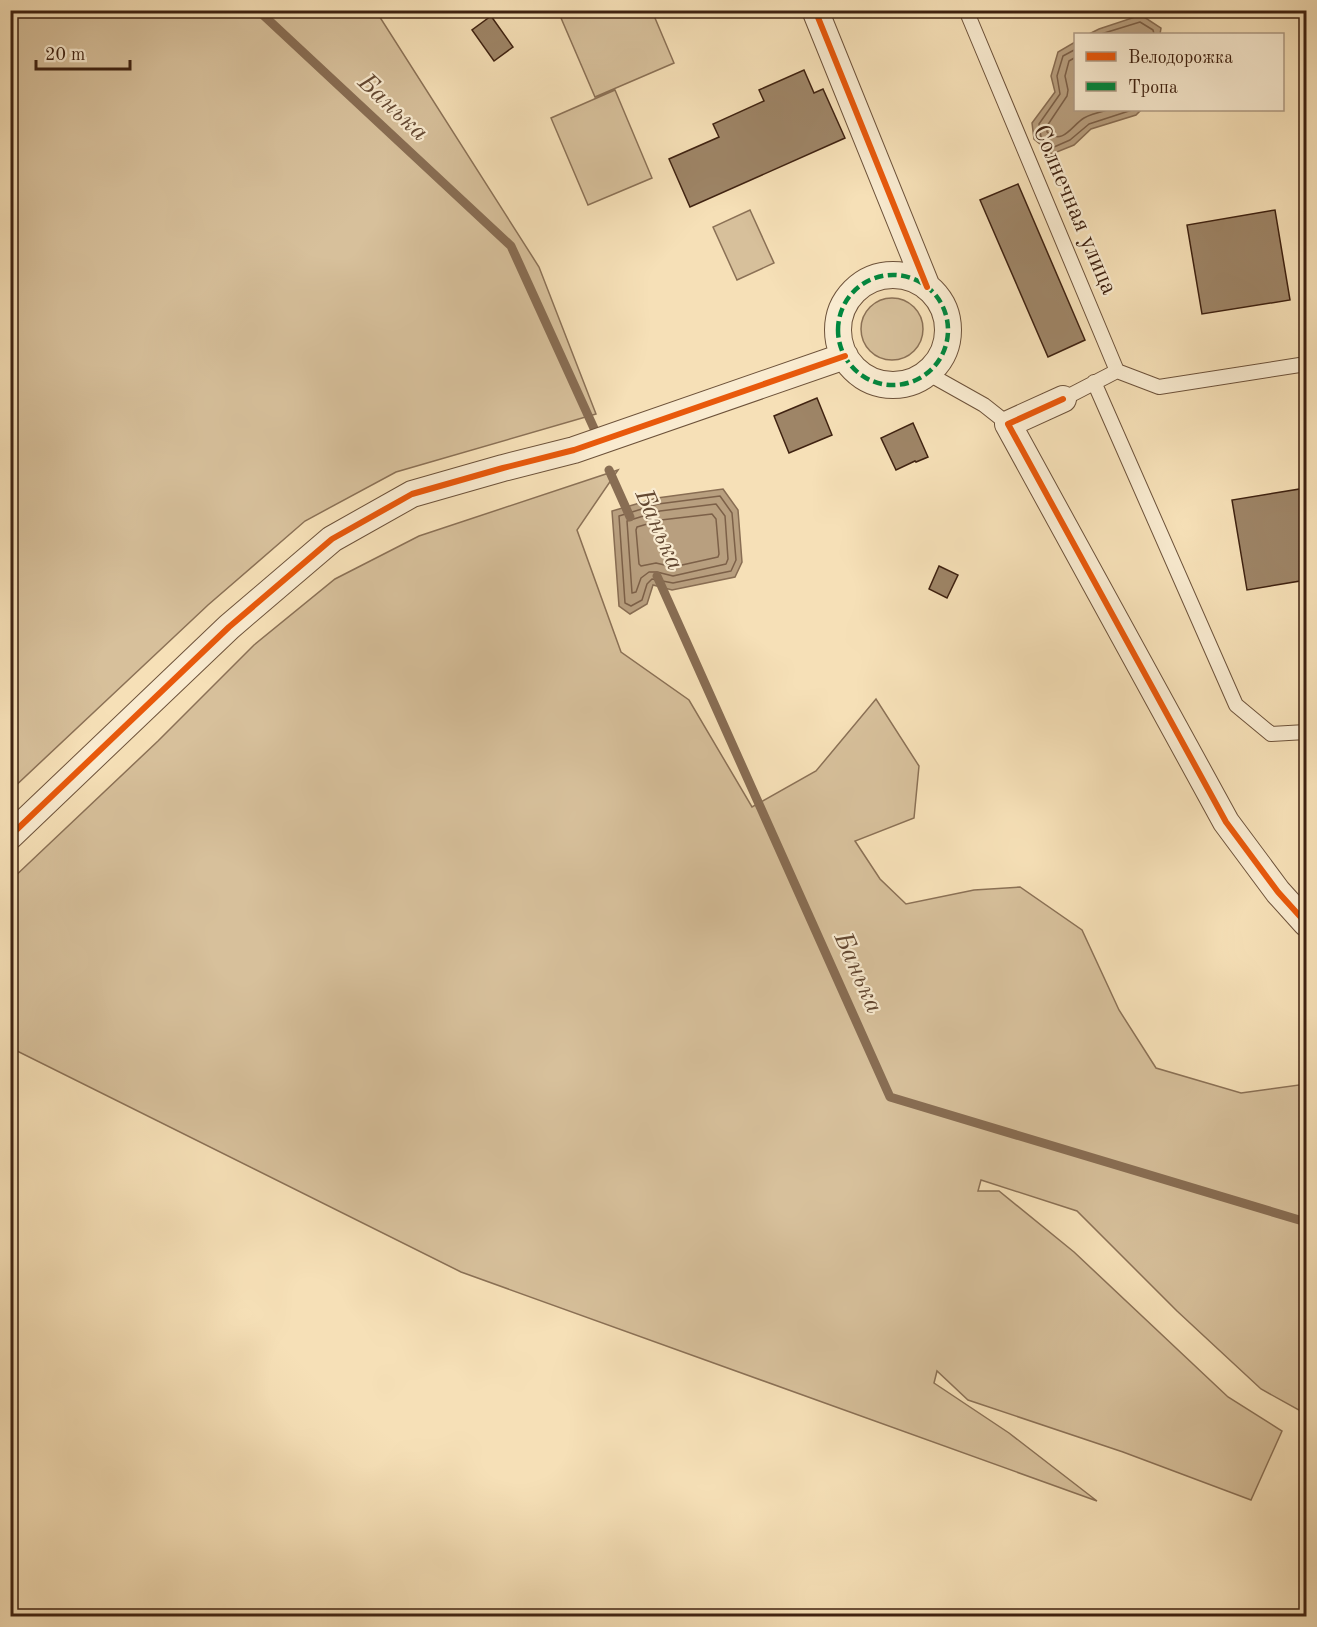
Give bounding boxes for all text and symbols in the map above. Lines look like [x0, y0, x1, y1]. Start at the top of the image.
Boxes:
scale bar [36, 33, 130, 71]
legend [1074, 33, 1284, 111]
text: 20 m [45, 46, 85, 64]
text: Велодорожка [1128, 49, 1233, 67]
water label: Банька [352, 69, 433, 147]
text: Тропа [1128, 79, 1178, 97]
street label: Солнечная улица [1027, 122, 1121, 299]
water label: Банька [629, 485, 688, 574]
water label: Банька [828, 928, 887, 1017]

